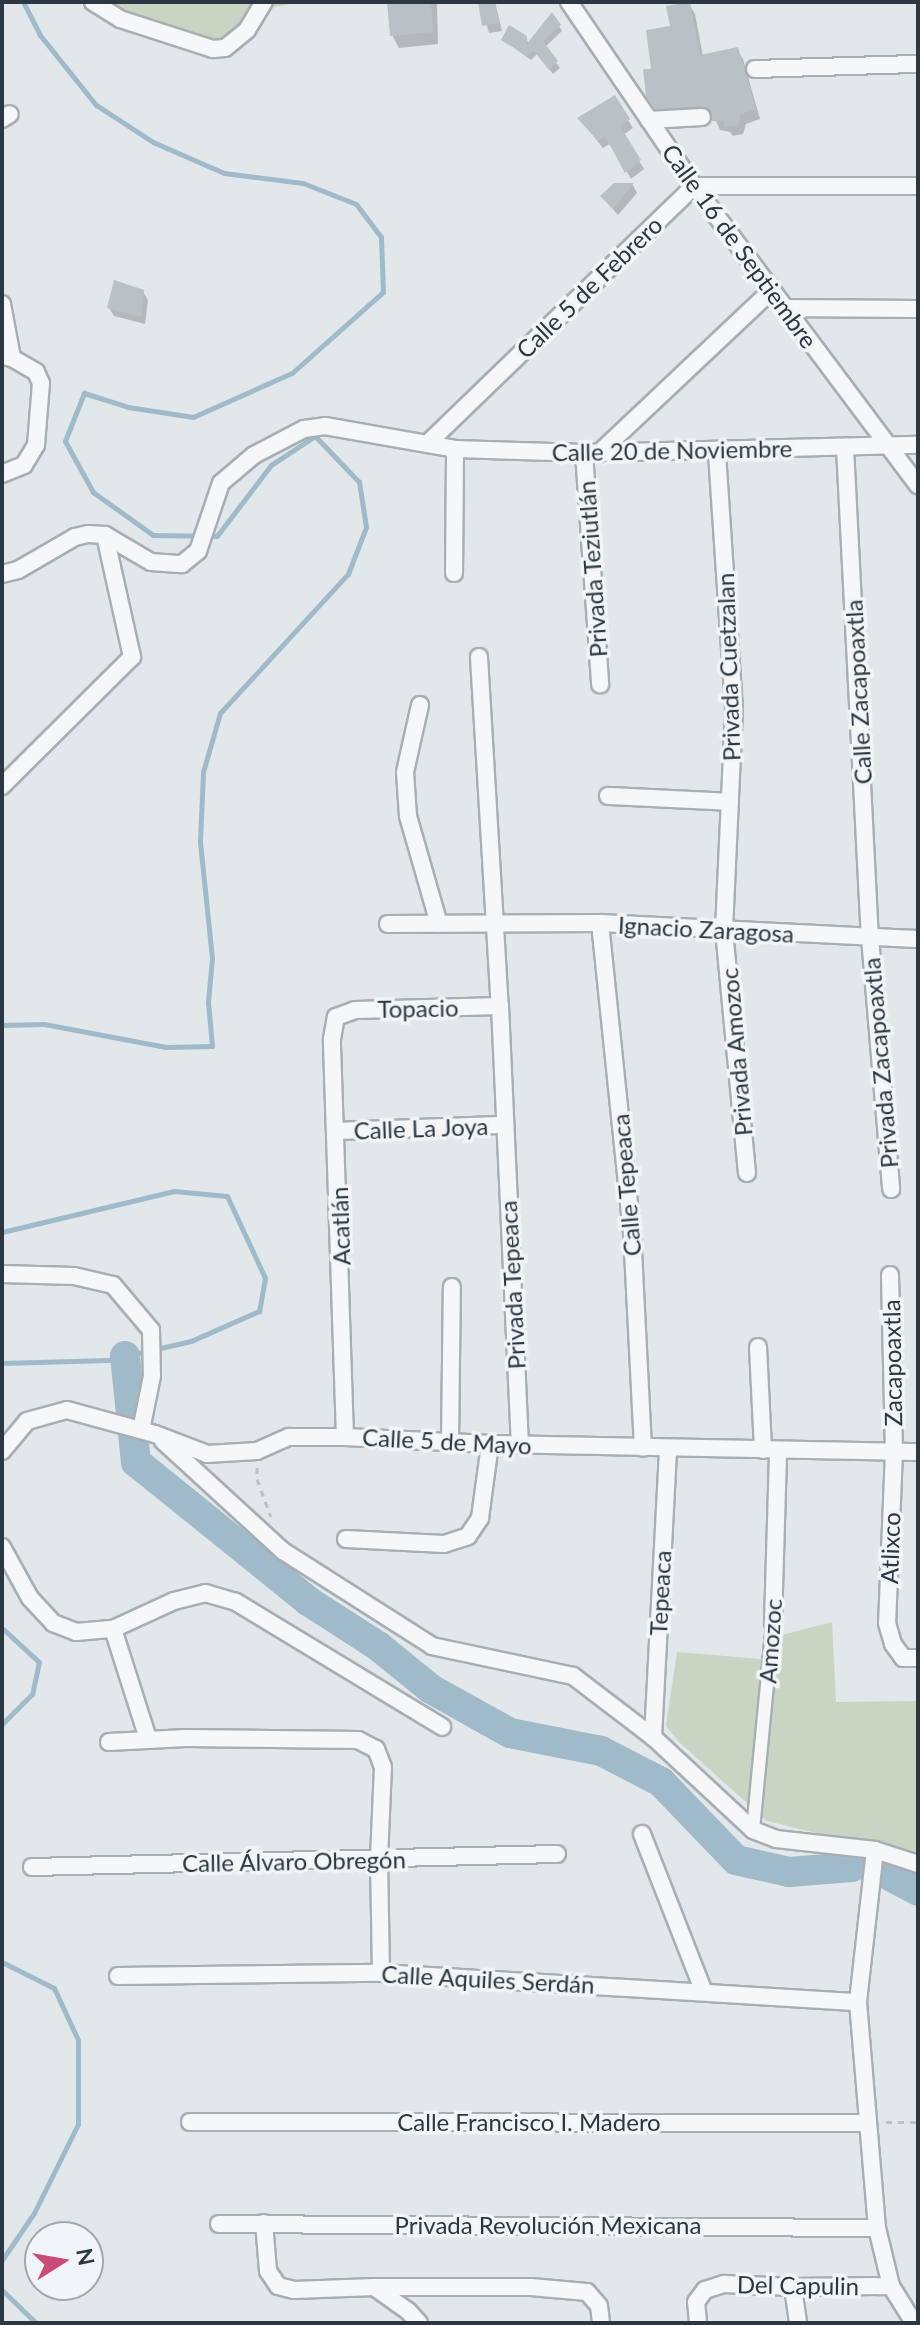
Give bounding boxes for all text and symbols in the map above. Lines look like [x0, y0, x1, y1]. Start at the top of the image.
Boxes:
street label: Calle 16 de Septiembre [656, 139, 824, 353]
street label: Calle 5 de Febrero [510, 210, 668, 364]
street label: Calle 20 de Noviembre [552, 434, 792, 466]
street label: Privada Teziutlán [571, 479, 613, 659]
street label: Privada Cuetzalan [710, 572, 746, 762]
street label: Calle Zacapoaxtla [839, 599, 877, 785]
street label: Ignacio Zaragosa [617, 910, 795, 948]
street label: Privada Zacapoaxtla [856, 957, 904, 1169]
street label: Privada Amozoc [714, 966, 758, 1138]
street label: Topacio [377, 993, 459, 1023]
street label: Calle La Joya [353, 1111, 489, 1145]
street label: Calle Tepeaca [605, 1112, 647, 1258]
street label: Acatlán [324, 1186, 356, 1266]
street label: Privada Tepeaca [493, 1200, 531, 1370]
street label: Zacapoaxtla [876, 1299, 908, 1427]
street label: Calle 5 de Mayo [362, 1422, 532, 1460]
street label: Atlixco [874, 1512, 906, 1584]
street label: Tepeaca [643, 1550, 677, 1636]
street label: Amozoc [753, 1598, 787, 1684]
street label: Calle Álvaro Obregón [181, 1845, 407, 1877]
street label: Calle Aquiles Serdán [380, 1959, 596, 1999]
street label: Calle Francisco I. Madero [397, 2108, 661, 2136]
street label: Privada Revolución Mexicana [395, 2211, 701, 2239]
north arrow [24, 2221, 104, 2301]
text: N [71, 2246, 101, 2268]
street label: Del Capulin [737, 2270, 859, 2300]

